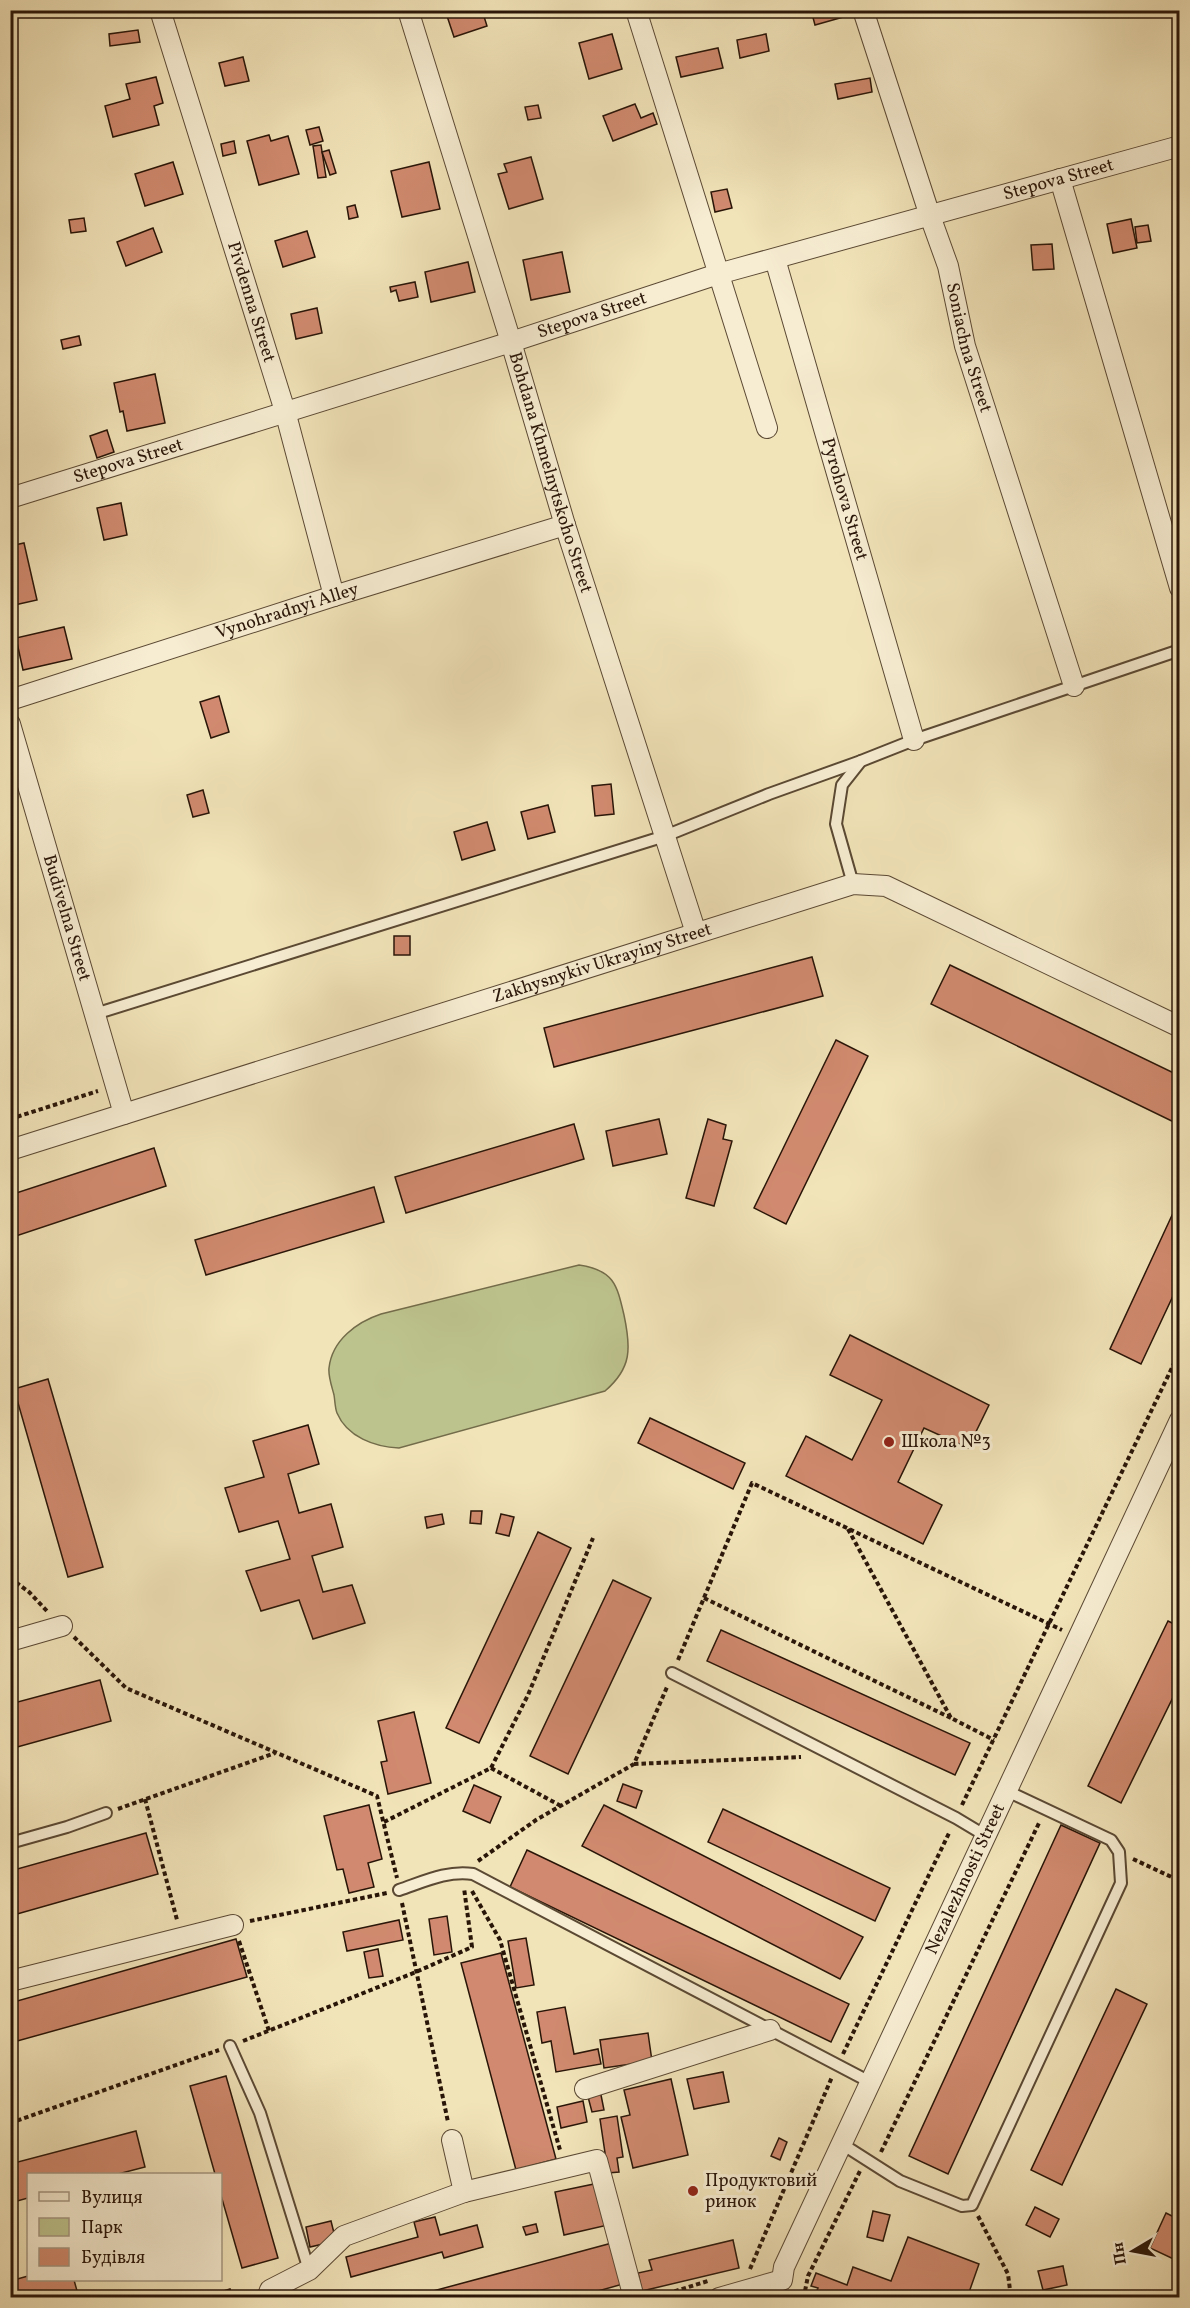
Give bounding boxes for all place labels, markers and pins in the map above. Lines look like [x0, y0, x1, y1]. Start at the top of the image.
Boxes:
place label: Школа №3 [901, 1430, 991, 1455]
marker: Школа №3 [882, 1435, 896, 1449]
place label: Продуктовий ринок [705, 2169, 817, 2215]
marker: Продуктовий ринок [686, 2184, 700, 2198]

